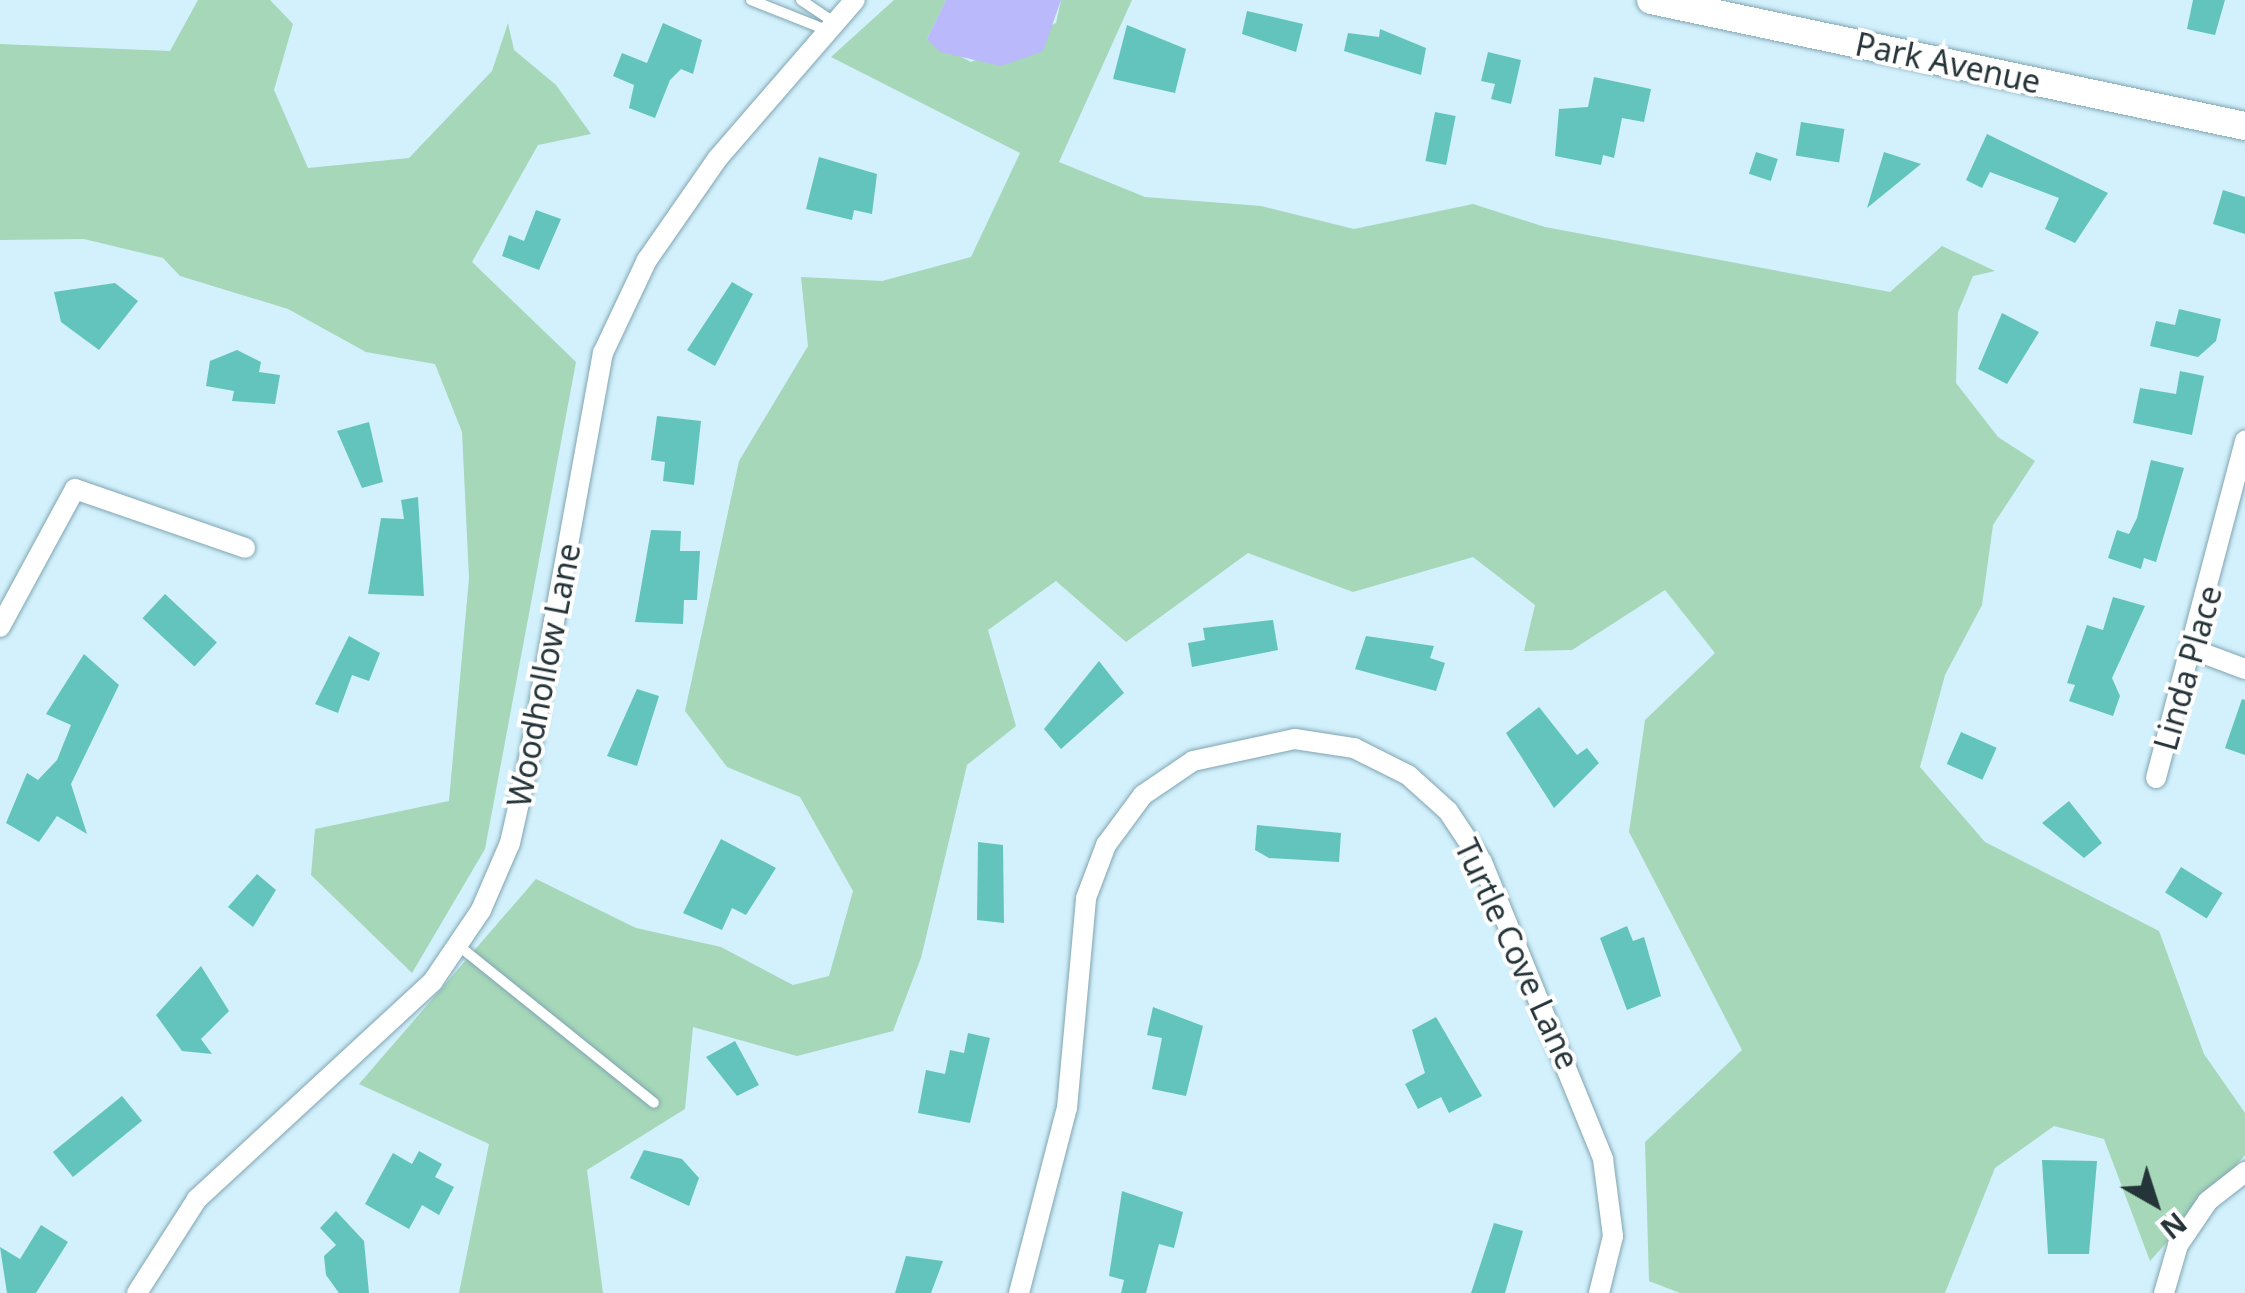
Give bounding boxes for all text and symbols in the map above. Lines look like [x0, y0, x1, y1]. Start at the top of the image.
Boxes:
street label: Park Avenue [1852, 25, 2044, 101]
street label: Woodhollow Lane [500, 540, 588, 810]
street label: Linda Place [2146, 581, 2230, 755]
street label: Turtle Cove Lane [1447, 833, 1587, 1075]
north arrow [2105, 1153, 2205, 1253]
text: N [2153, 1204, 2195, 1248]

